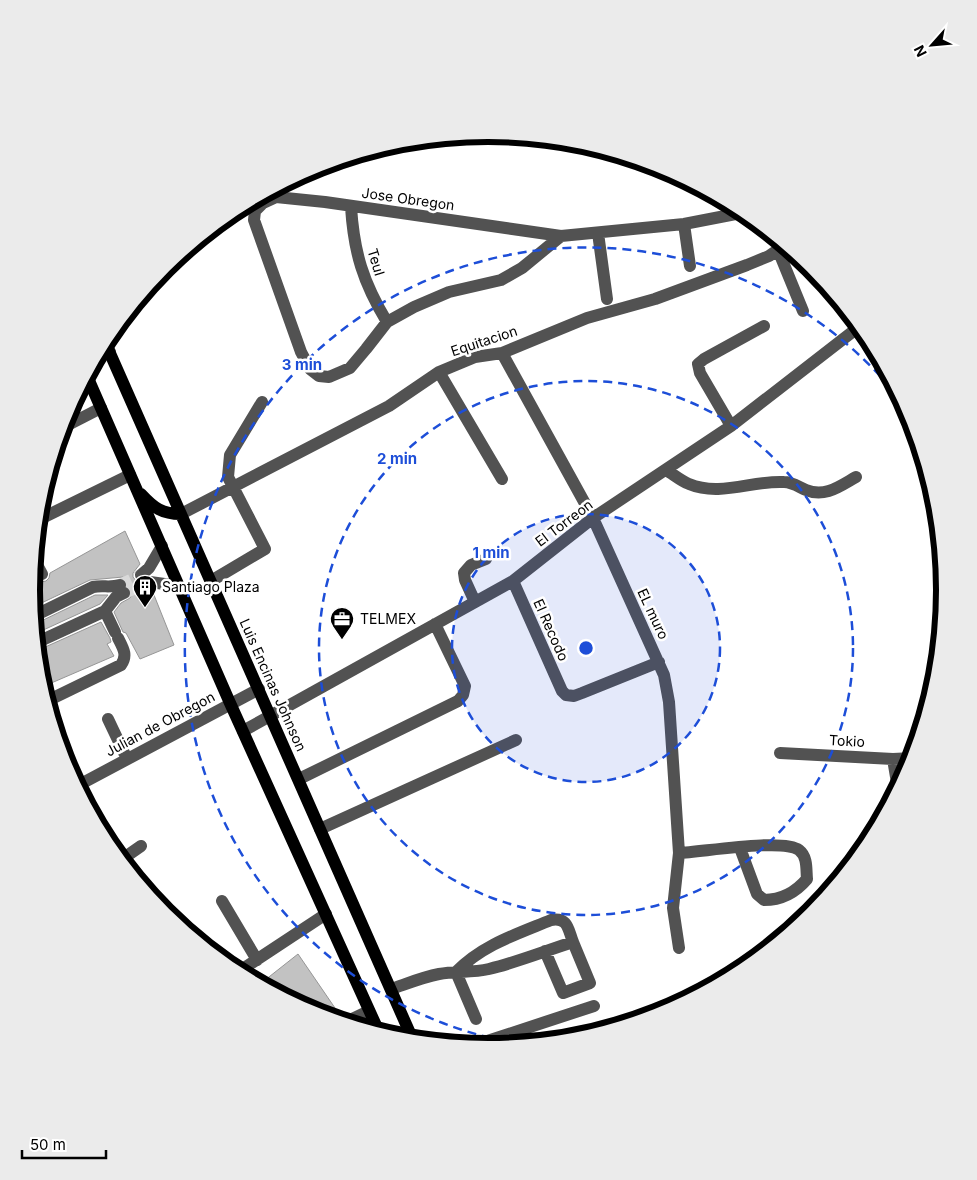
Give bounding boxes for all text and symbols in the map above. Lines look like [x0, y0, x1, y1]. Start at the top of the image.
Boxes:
north arrow [907, 20, 957, 70]
text: N [910, 43, 930, 60]
street label: Jose Obregon [361, 184, 456, 213]
street label: Teul [364, 246, 389, 278]
street label: Equitacion [448, 322, 519, 359]
text: 3 min [282, 355, 322, 374]
text: 2 min [377, 449, 417, 468]
street label: El Torreon [532, 496, 596, 550]
text: 1 min [472, 543, 510, 562]
building icon: Santiago Plaza [132, 574, 158, 608]
place label: Santiago Plaza [162, 578, 260, 595]
street label: EL muro [634, 586, 673, 642]
street label: El Recodo [530, 596, 573, 663]
office icon: TELMEX [329, 606, 355, 640]
place label: TELMEX [360, 610, 416, 627]
street label: Luis Encinas Johnson [237, 616, 310, 754]
centre of rings [577, 639, 595, 657]
street label: Julian de Obregon [102, 688, 217, 760]
street label: Tokio [829, 731, 865, 750]
scale bar [22, 1128, 106, 1160]
text: 50 m [30, 1135, 66, 1154]

